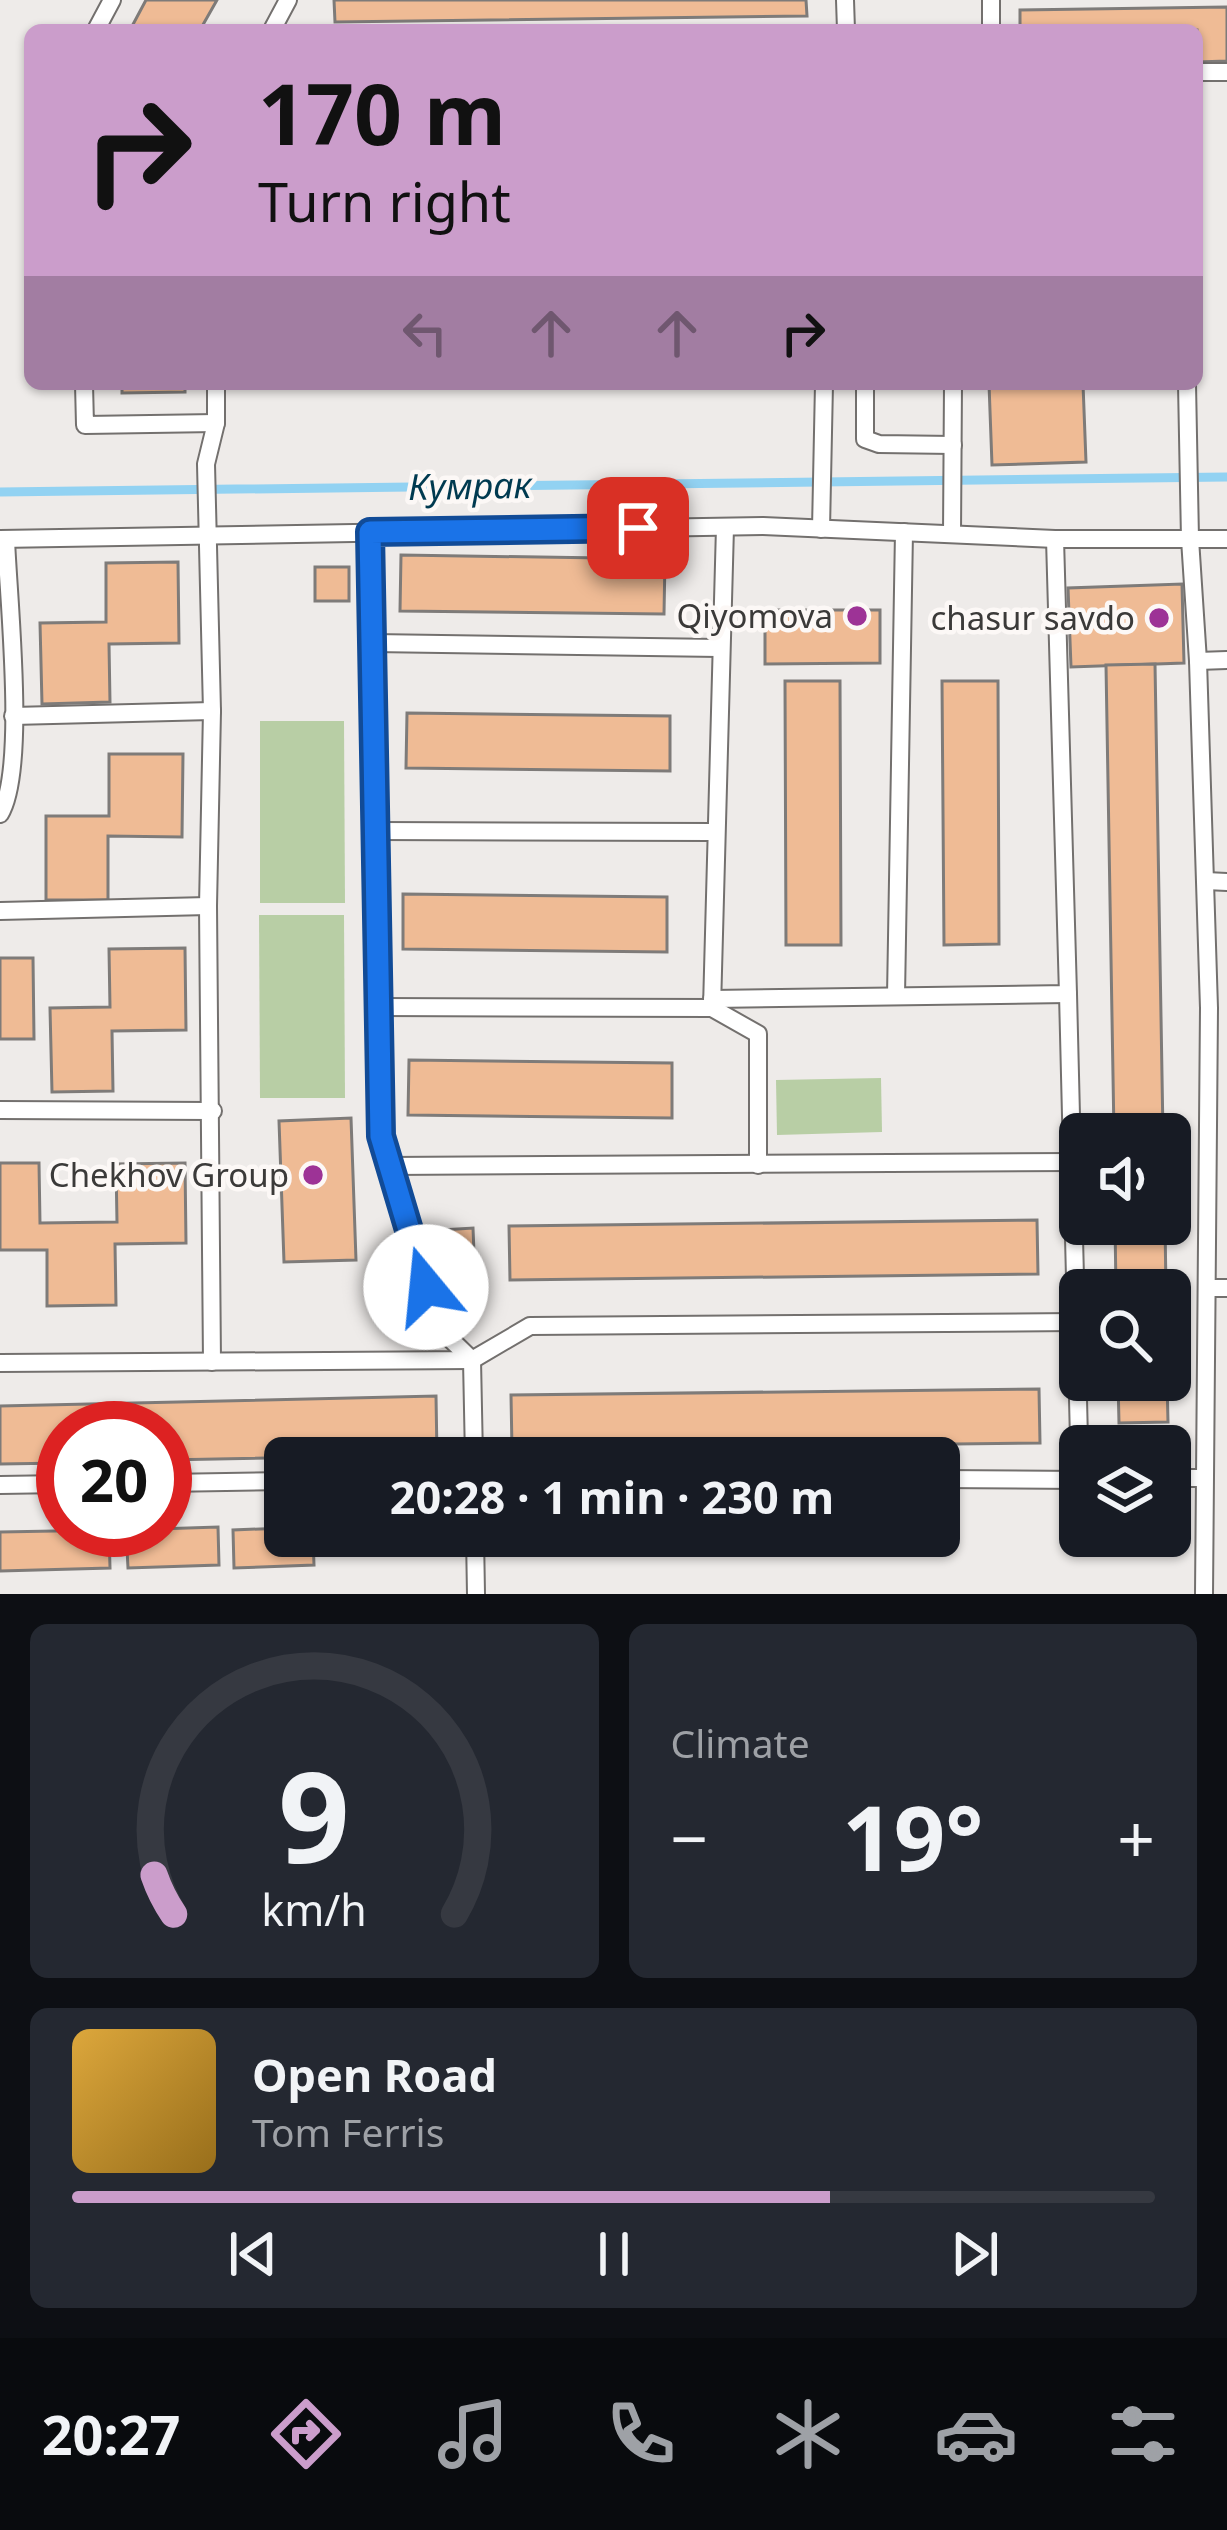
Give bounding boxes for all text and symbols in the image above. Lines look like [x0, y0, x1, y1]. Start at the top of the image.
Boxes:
text: 170 m [258, 55, 506, 170]
icon: right [60, 72, 216, 228]
text: Turn right [258, 164, 511, 238]
icon: left [392, 300, 458, 366]
icon: ahead [518, 300, 584, 366]
icon: ahead [644, 300, 710, 366]
icon: right [770, 300, 836, 366]
water label: Кумрак [408, 460, 534, 511]
pin [587, 477, 689, 579]
icon: arrive [605, 495, 671, 561]
place label: Qiyomova [676, 593, 833, 638]
place label: chasur savdo [930, 595, 1135, 640]
marker: Qiyomova [844, 603, 870, 629]
marker: chasur savdo [1146, 605, 1172, 631]
map controls [1059, 1113, 1191, 1557]
button: sound [1059, 1113, 1191, 1245]
place label: Chekhov Group [49, 1152, 289, 1197]
marker: Chekhov Group [300, 1162, 326, 1188]
position arrow [363, 1224, 489, 1350]
button: search [1059, 1269, 1191, 1401]
speed limit sign: 20 [36, 1401, 192, 1557]
button: layers [1059, 1425, 1191, 1557]
text: 20:28 · 1 min · 230 m [390, 1466, 834, 1527]
text: Climate [671, 1716, 810, 1769]
text: 9 [279, 1730, 350, 1900]
text: 19° [842, 1775, 983, 1897]
text: − [671, 1792, 708, 1882]
text: + [1117, 1792, 1155, 1882]
text: km/h [262, 1880, 367, 1939]
text: Open Road [252, 2044, 497, 2105]
text: Tom Ferris [252, 2105, 444, 2158]
icon: previous [220, 2221, 286, 2287]
icon: pause [581, 2221, 647, 2287]
icon: next [942, 2221, 1008, 2287]
icon: directions [264, 2392, 348, 2476]
icon: music [431, 2392, 515, 2476]
icon: phone [599, 2392, 683, 2476]
icon: climate [766, 2392, 850, 2476]
icon: car [934, 2392, 1018, 2476]
icon: filters [1101, 2392, 1185, 2476]
text: 20:27 [42, 2397, 180, 2471]

